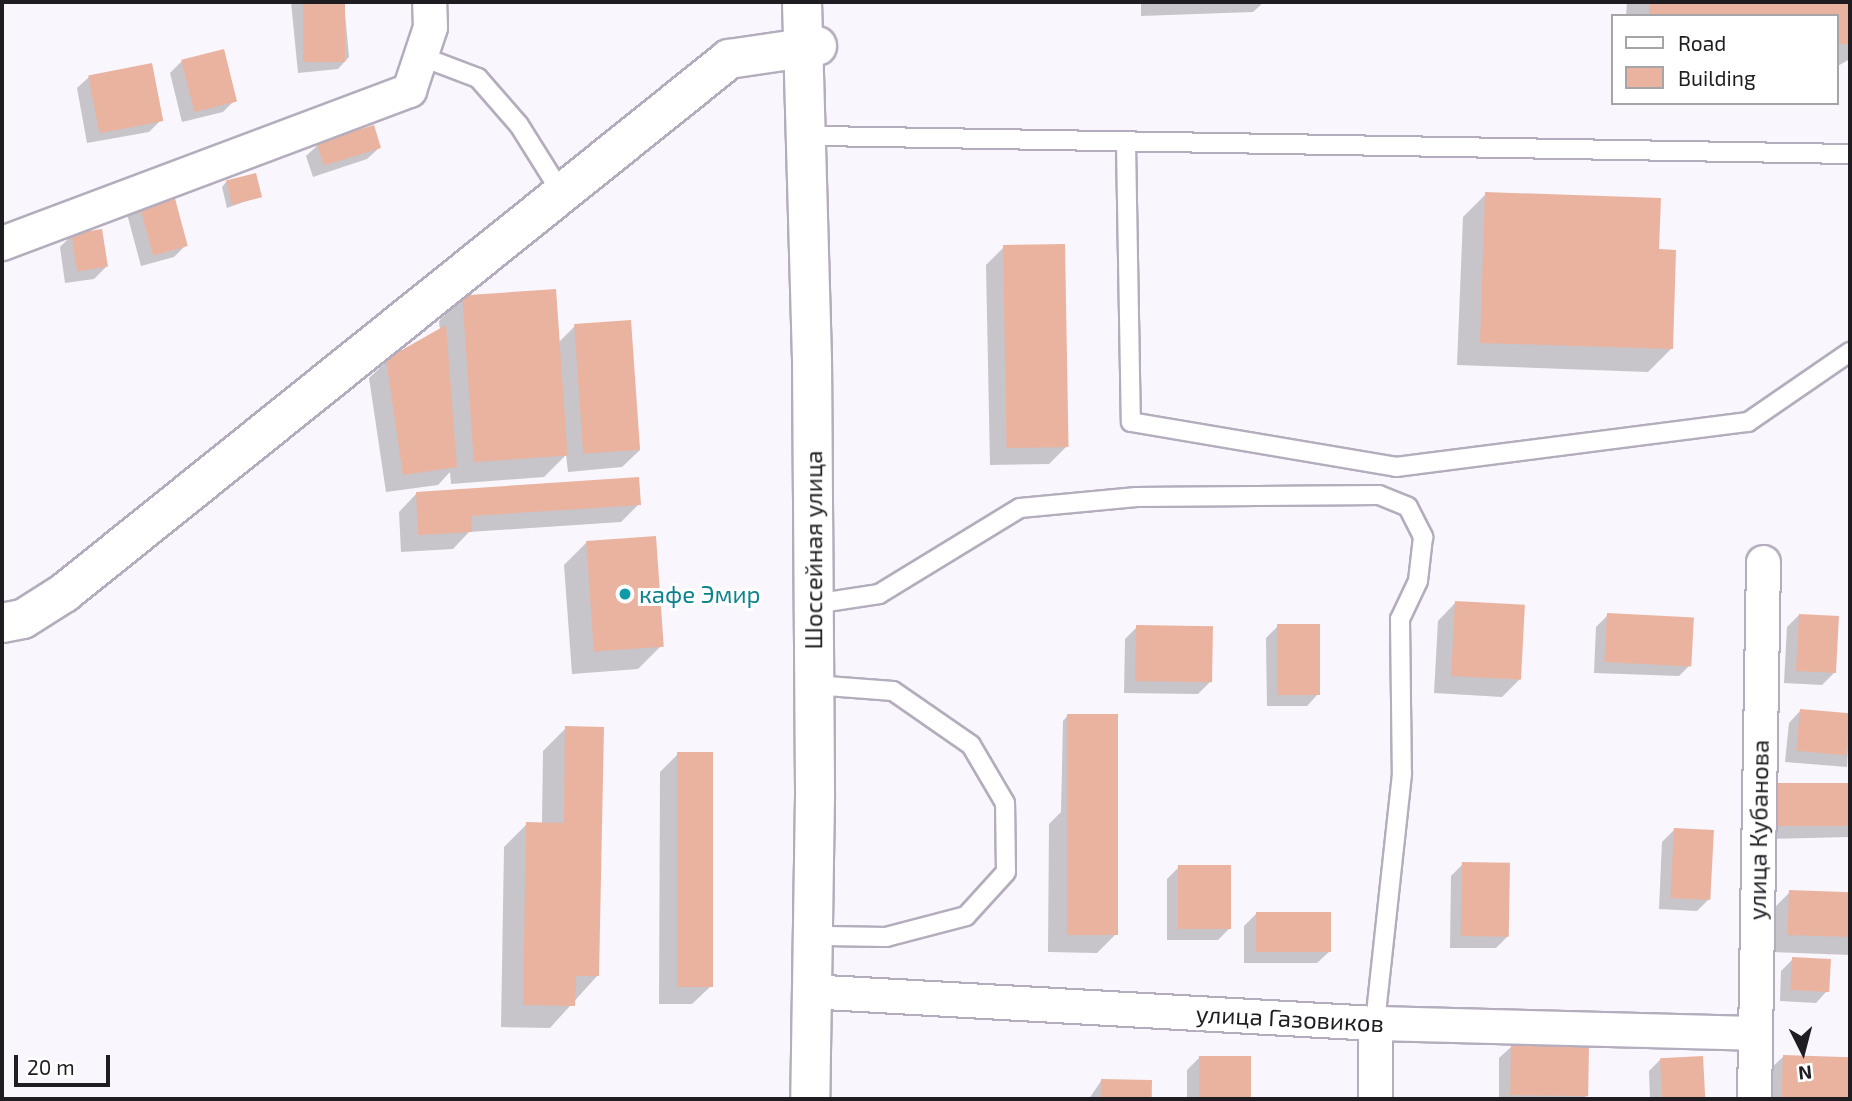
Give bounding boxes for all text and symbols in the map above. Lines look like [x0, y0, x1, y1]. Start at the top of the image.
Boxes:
legend [1610, 14, 1838, 105]
text: Road [1678, 30, 1726, 55]
text: Building [1678, 65, 1756, 90]
street label: Шоссейная улица [799, 451, 827, 649]
place label: кафе Эмир [639, 580, 761, 608]
marker: кафе Эмир [617, 586, 633, 602]
street label: улица Кубанова [1742, 740, 1774, 920]
street label: улица Газовиков [1195, 999, 1385, 1037]
north arrow [1768, 1017, 1838, 1087]
scale bar [18, 1042, 114, 1086]
text: 20 m [27, 1054, 75, 1079]
text: N [1797, 1061, 1813, 1086]

